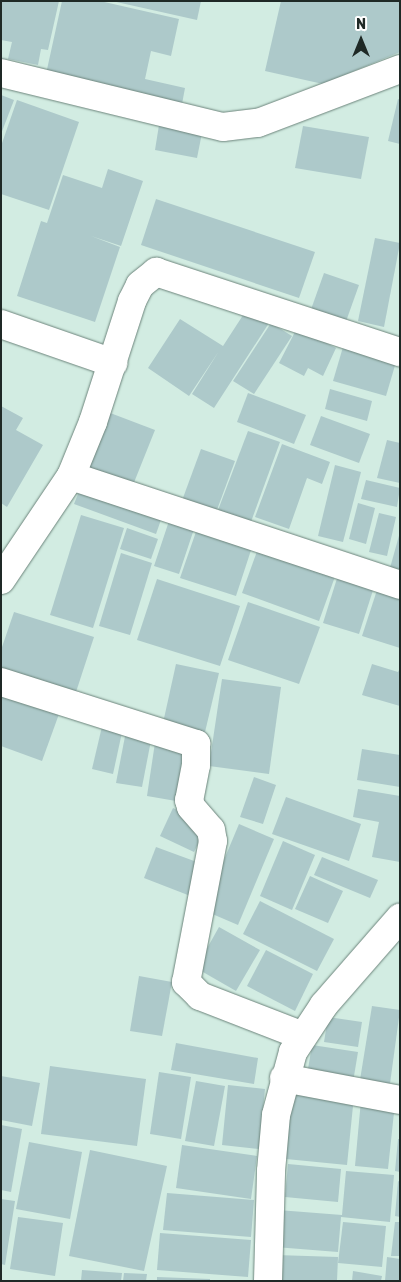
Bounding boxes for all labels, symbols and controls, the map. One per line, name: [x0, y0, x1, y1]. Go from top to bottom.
north arrow: [336, 15, 386, 65]
text: N: [356, 16, 366, 33]

